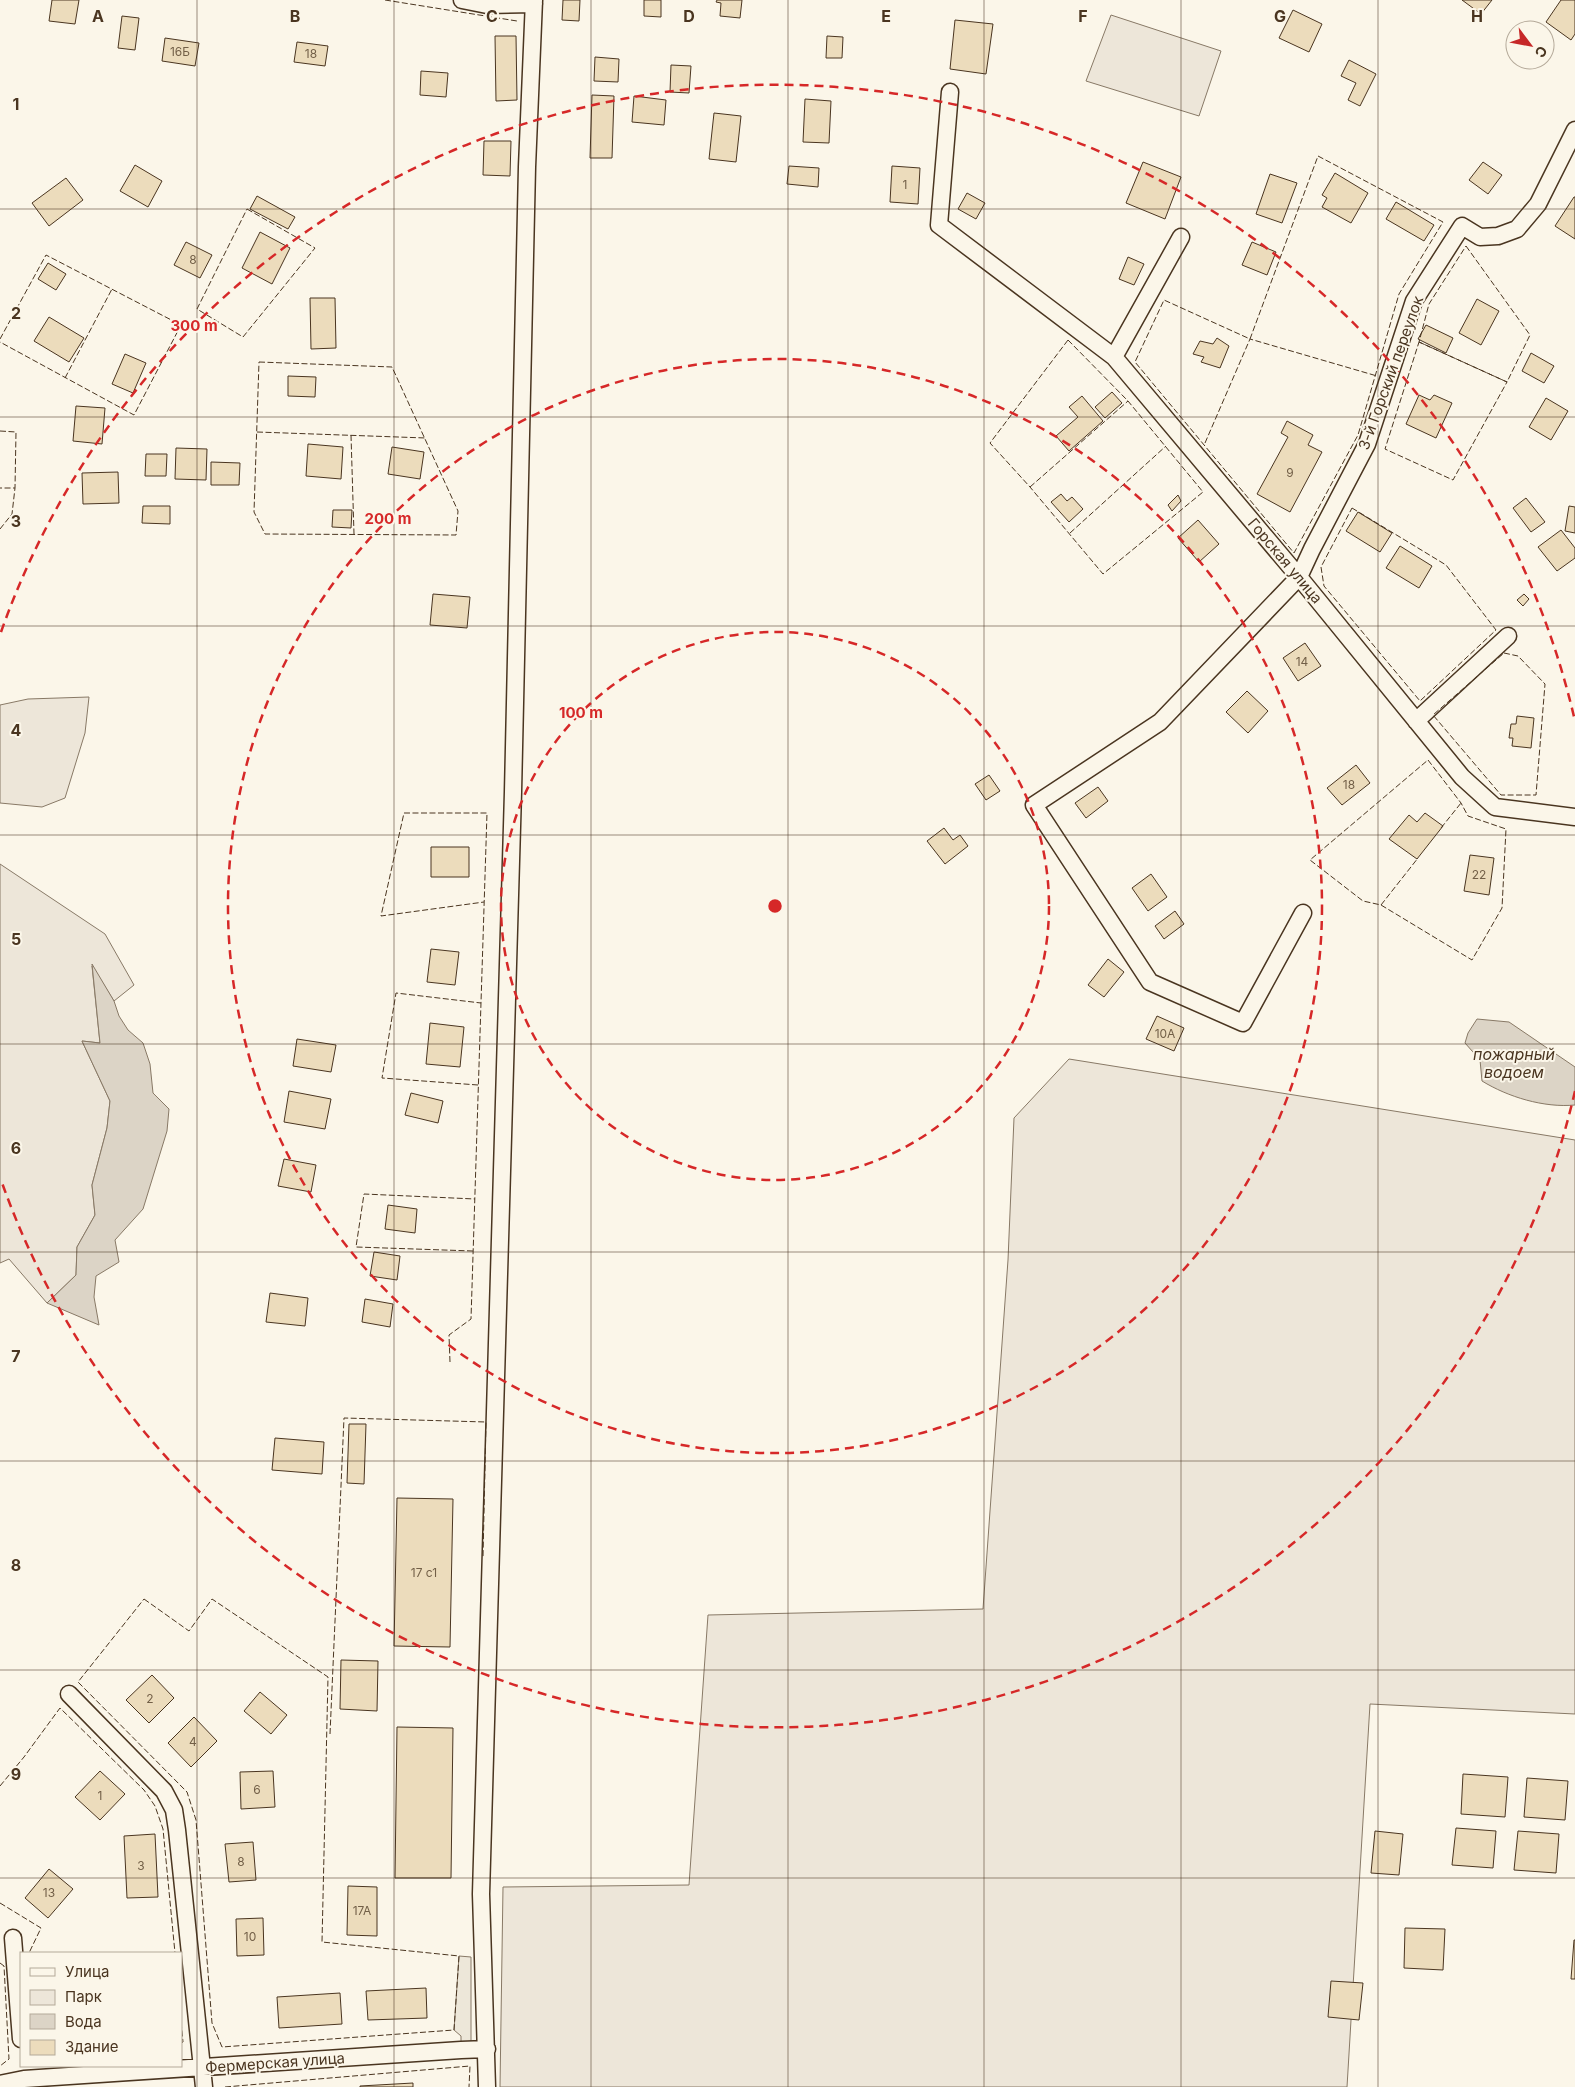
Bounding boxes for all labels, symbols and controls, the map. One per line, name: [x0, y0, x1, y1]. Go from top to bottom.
text: A: [92, 6, 104, 26]
text: B: [290, 6, 300, 26]
text: C: [486, 6, 498, 26]
text: D: [683, 6, 695, 26]
text: E: [881, 6, 891, 26]
text: F: [1078, 6, 1088, 26]
text: G: [1274, 6, 1286, 26]
text: H: [1471, 6, 1483, 26]
north arrow: [1505, 20, 1555, 70]
text: С: [1531, 43, 1551, 61]
house number: 16Б: [170, 44, 190, 59]
house number: 18: [305, 46, 317, 61]
text: 1: [13, 94, 19, 114]
house number: 1: [903, 177, 907, 192]
house number: 8: [189, 252, 197, 267]
street label: 3-й Горский переулок: [1354, 293, 1427, 452]
text: 2: [11, 303, 21, 323]
text: 300 m: [170, 316, 218, 335]
house number: 9: [1286, 465, 1294, 480]
text: 200 m: [365, 509, 411, 528]
text: 3: [11, 511, 21, 531]
street label: Горская улица: [1244, 514, 1327, 607]
house number: 14: [1296, 654, 1309, 669]
text: 100 m: [559, 703, 603, 722]
text: 4: [11, 720, 22, 740]
house number: 18: [1343, 777, 1355, 792]
house number: 22: [1472, 867, 1486, 882]
centre of rings: [766, 897, 784, 915]
text: 5: [11, 929, 21, 949]
house number: 10А: [1155, 1026, 1175, 1041]
water label: пожарный водоем: [1473, 1044, 1555, 1082]
text: 6: [11, 1138, 21, 1158]
text: 7: [11, 1346, 21, 1366]
text: 8: [11, 1555, 21, 1575]
house number: 17 с1: [411, 1565, 437, 1580]
house number: 2: [146, 1691, 154, 1706]
house number: 4: [189, 1734, 197, 1749]
text: 9: [11, 1764, 21, 1784]
house number: 6: [253, 1782, 261, 1797]
house number: 1: [98, 1788, 102, 1803]
house number: 8: [237, 1854, 245, 1869]
house number: 3: [137, 1858, 145, 1873]
house number: 13: [43, 1885, 55, 1900]
house number: 17А: [353, 1903, 371, 1918]
house number: 10: [244, 1929, 256, 1944]
legend: [20, 1952, 182, 2067]
text: Улица: [65, 1962, 109, 1981]
text: Парк: [65, 1987, 102, 2006]
text: Вода: [65, 2012, 102, 2031]
text: Здание: [65, 2037, 119, 2056]
street label: Фермерская улица: [204, 2048, 346, 2077]

